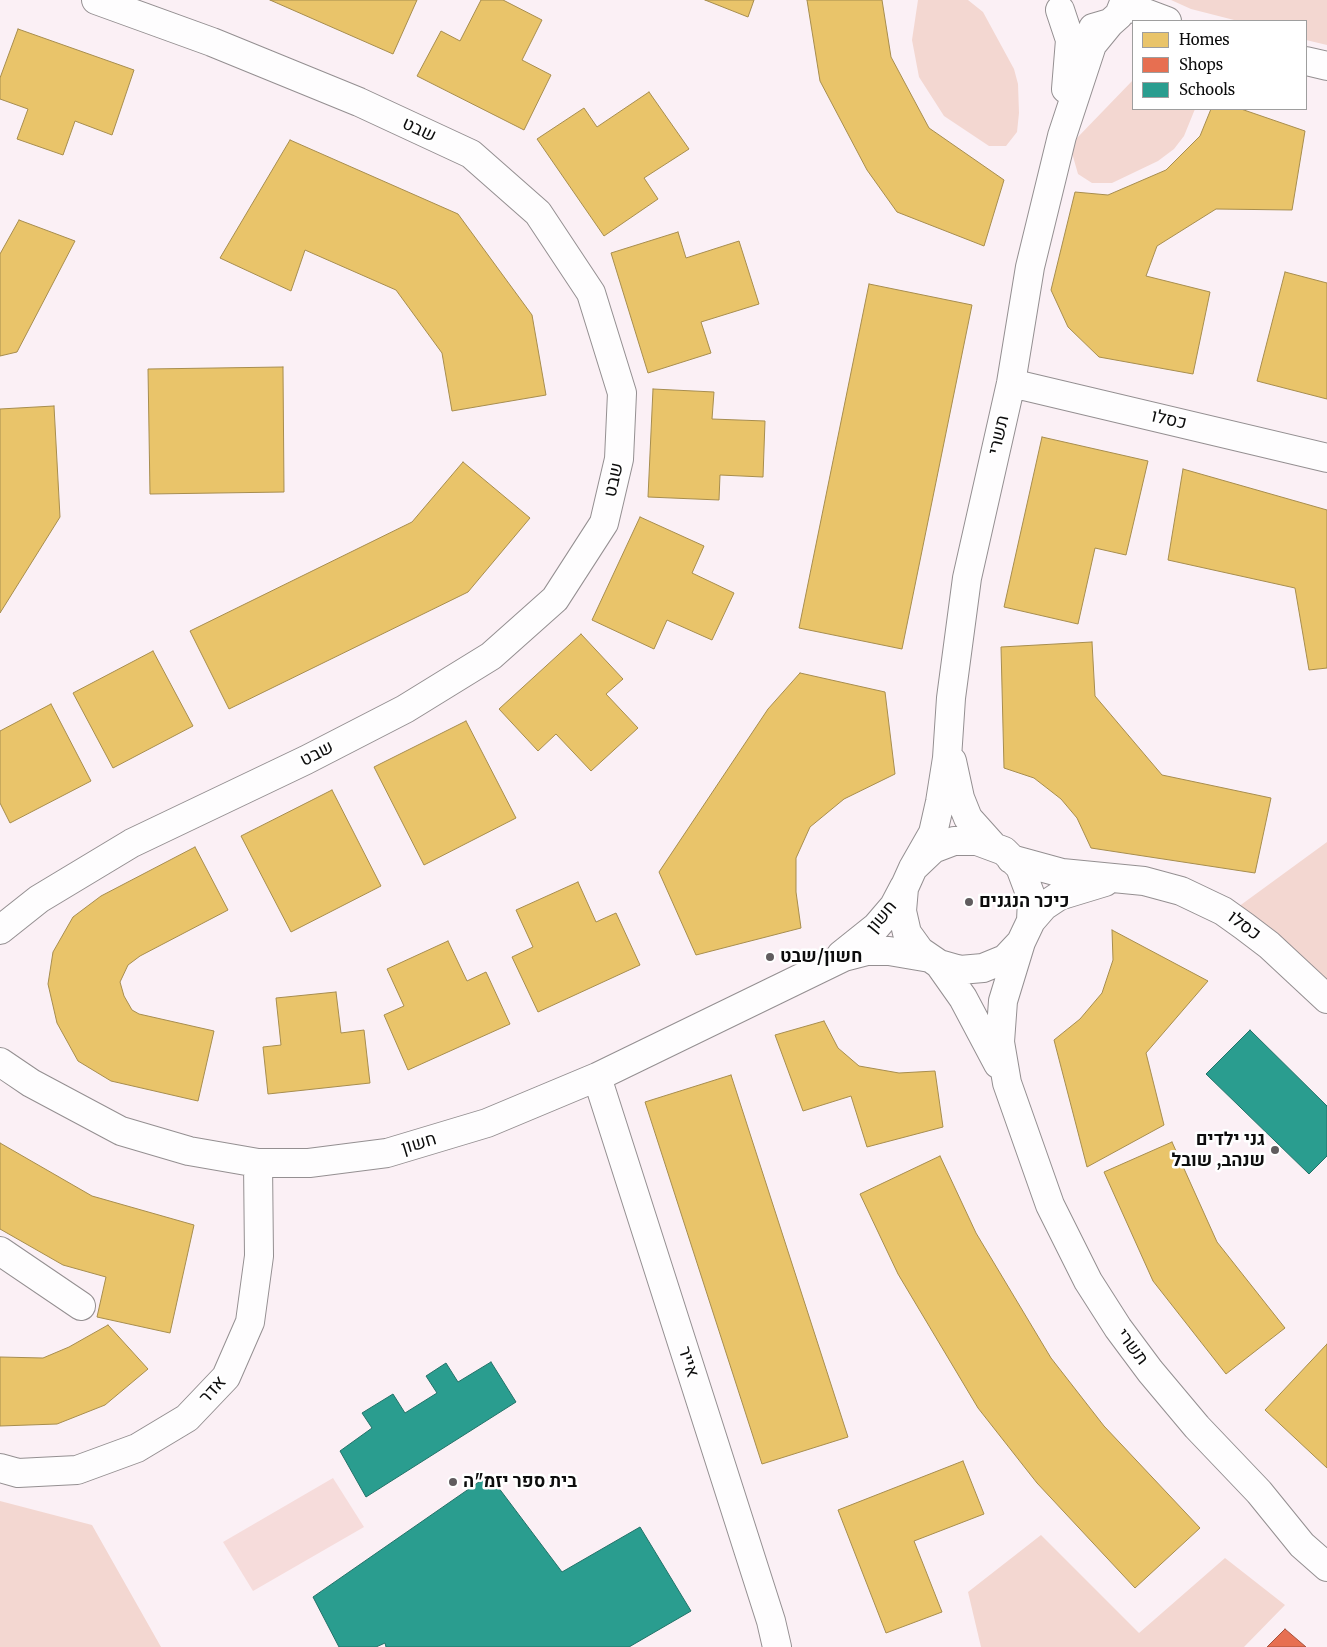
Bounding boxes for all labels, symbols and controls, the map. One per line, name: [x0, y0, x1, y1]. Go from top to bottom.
legend: [1132, 20, 1307, 110]
text: Homes: [1179, 30, 1230, 49]
text: Shops: [1179, 55, 1223, 74]
text: Schools: [1179, 80, 1235, 99]
street label: שבט: [399, 113, 439, 147]
street label: כסלו: [1149, 405, 1189, 435]
street label: תשרי: [984, 413, 1014, 457]
street label: שבט: [600, 461, 628, 499]
street label: שבט: [297, 736, 337, 772]
place label: כיכר הנגנים: [979, 891, 1069, 913]
street label: חשון: [862, 896, 902, 938]
marker: כיכר הנגנים: [963, 896, 975, 908]
street label: כסלו: [1223, 907, 1265, 945]
place label: חשון/שבט: [780, 946, 862, 968]
marker: חשון/שבט: [764, 951, 776, 963]
street label: חשון: [399, 1128, 439, 1160]
place label: גני ילדים שנהב, שובל: [1172, 1129, 1265, 1172]
marker: גני ילדים שנהב, שובל: [1269, 1144, 1281, 1156]
street label: תשרי: [1111, 1325, 1153, 1369]
street label: אייר: [673, 1344, 703, 1380]
street label: אדר: [195, 1372, 231, 1408]
place label: בית ספר יזמ"ה: [463, 1471, 577, 1493]
marker: בית ספר יזמ"ה: [447, 1476, 459, 1488]

